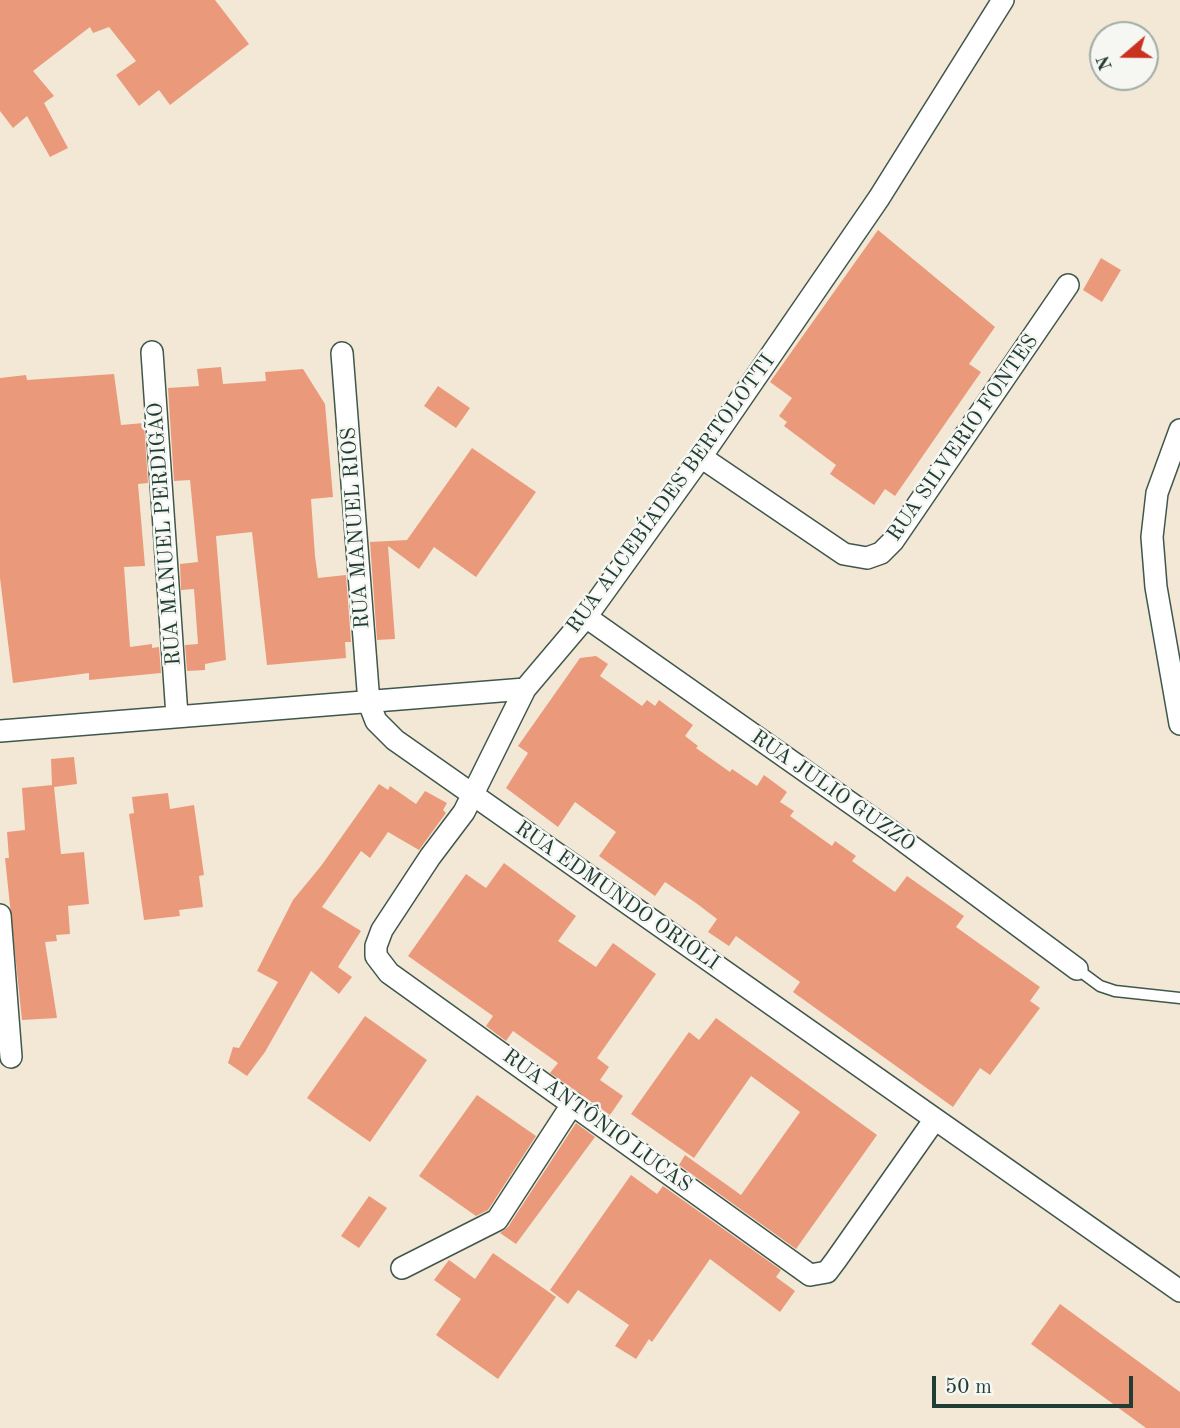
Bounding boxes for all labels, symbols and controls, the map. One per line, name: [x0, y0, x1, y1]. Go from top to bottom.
north arrow: [1089, 21, 1159, 91]
text: N: [1094, 53, 1117, 73]
street label: RUA SILVERIO FONTES: [882, 330, 1044, 546]
street label: RUA ALCEBÍADES BERTOLOTTI: [561, 350, 781, 638]
street label: RUA MANUEL PERDIGÃO: [143, 402, 187, 666]
street label: RUA MANUEL RIOS: [336, 426, 376, 630]
street label: RUA JULIO GUZZO: [746, 725, 920, 857]
street label: RUA EDMUNDO ORIOLI: [510, 816, 724, 976]
street label: RUA ANTÔNIO LUCAS: [497, 1044, 697, 1198]
scale bar: [935, 1362, 1136, 1406]
text: 50 m: [945, 1377, 992, 1398]

